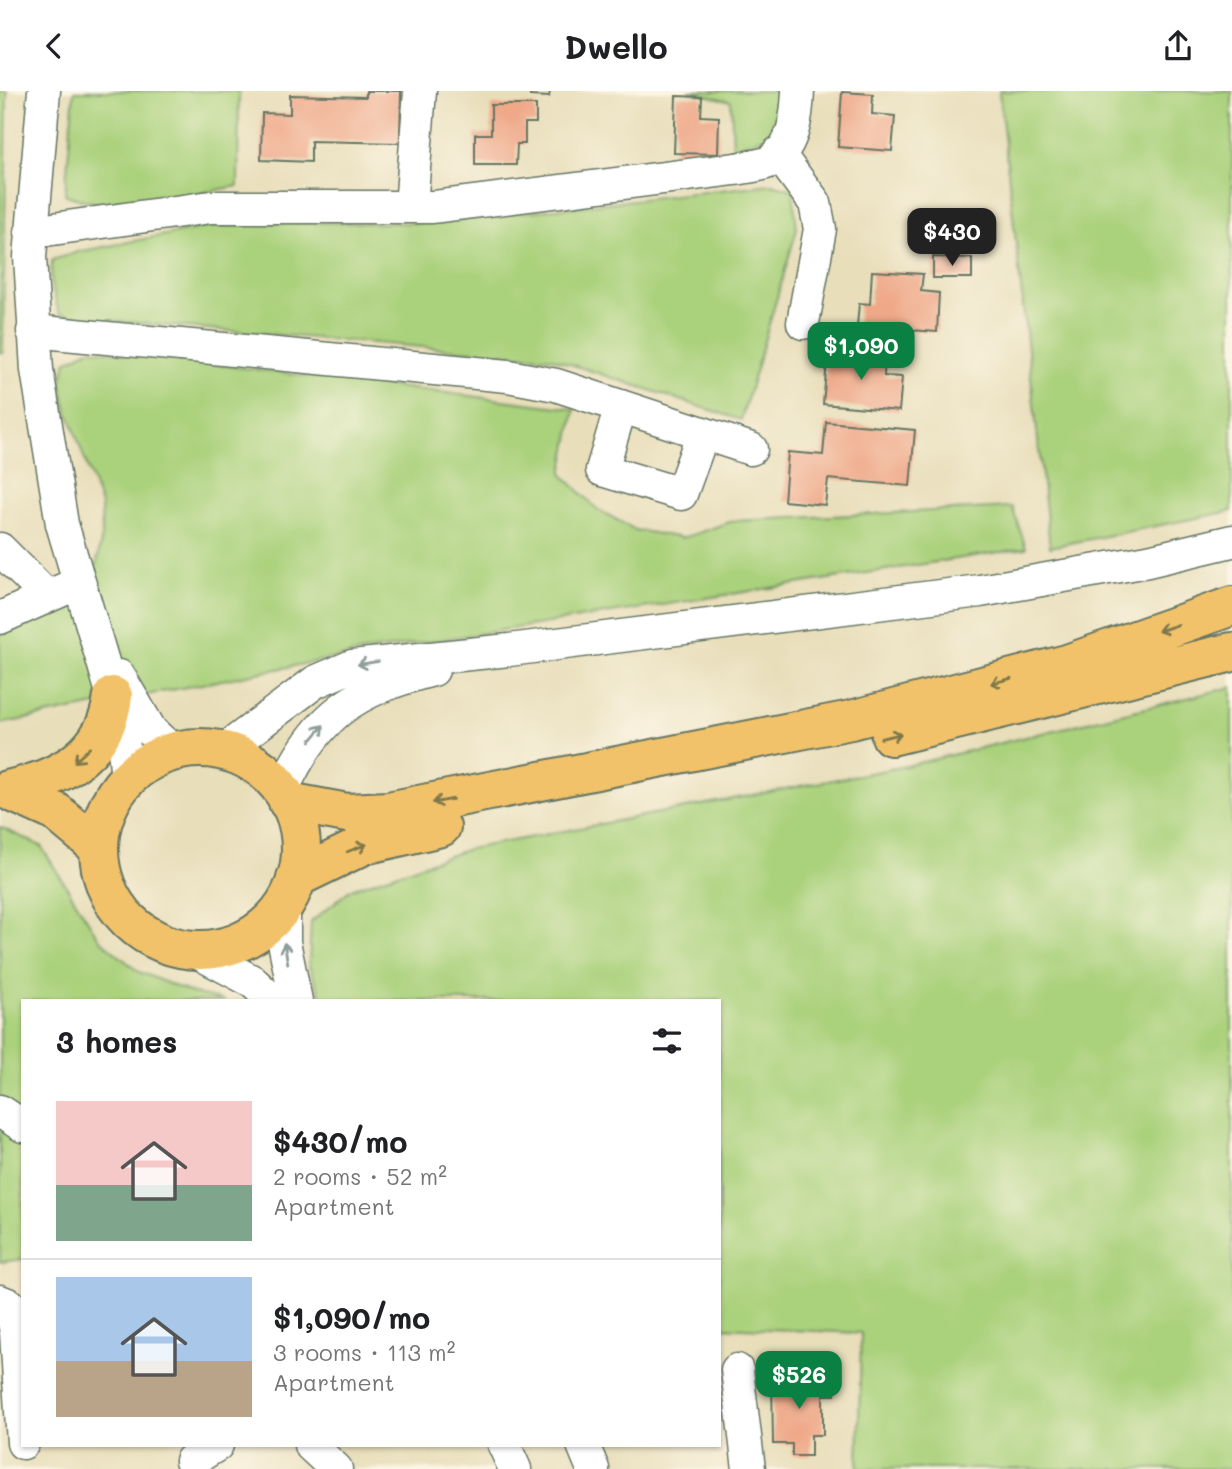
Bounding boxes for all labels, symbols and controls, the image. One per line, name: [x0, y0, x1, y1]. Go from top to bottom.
text: Dwello: [564, 25, 668, 67]
icon: back: [35, 27, 73, 65]
icon: share: [1159, 27, 1197, 65]
pin: $430: [911, 209, 993, 268]
text: $430: [923, 216, 981, 246]
pin: $1,090: [804, 323, 918, 382]
text: $1,090: [824, 330, 898, 360]
one-way arrow: [1157, 623, 1179, 636]
one-way arrow: [357, 657, 379, 670]
one-way arrow: [990, 675, 1013, 688]
one-way arrow: [309, 724, 325, 742]
one-way arrow: [879, 728, 902, 742]
one-way arrow: [74, 746, 92, 763]
one-way arrow: [432, 795, 455, 808]
one-way arrow: [345, 841, 367, 854]
one-way arrow: [279, 942, 292, 965]
text: 3 homes: [56, 1021, 177, 1061]
icon: filters: [648, 1022, 686, 1060]
text: $430/mo: [273, 1121, 407, 1161]
icon: home: [112, 1129, 196, 1213]
text: 2 rooms · 52 m²: [273, 1161, 447, 1191]
text: Apartment: [273, 1191, 395, 1221]
text: $1,090/mo: [273, 1297, 430, 1337]
icon: home: [112, 1305, 196, 1389]
text: 3 rooms · 113 m²: [273, 1337, 455, 1367]
pin: $526: [758, 1351, 840, 1411]
text: $526: [772, 1359, 826, 1389]
text: Apartment: [273, 1367, 395, 1397]

